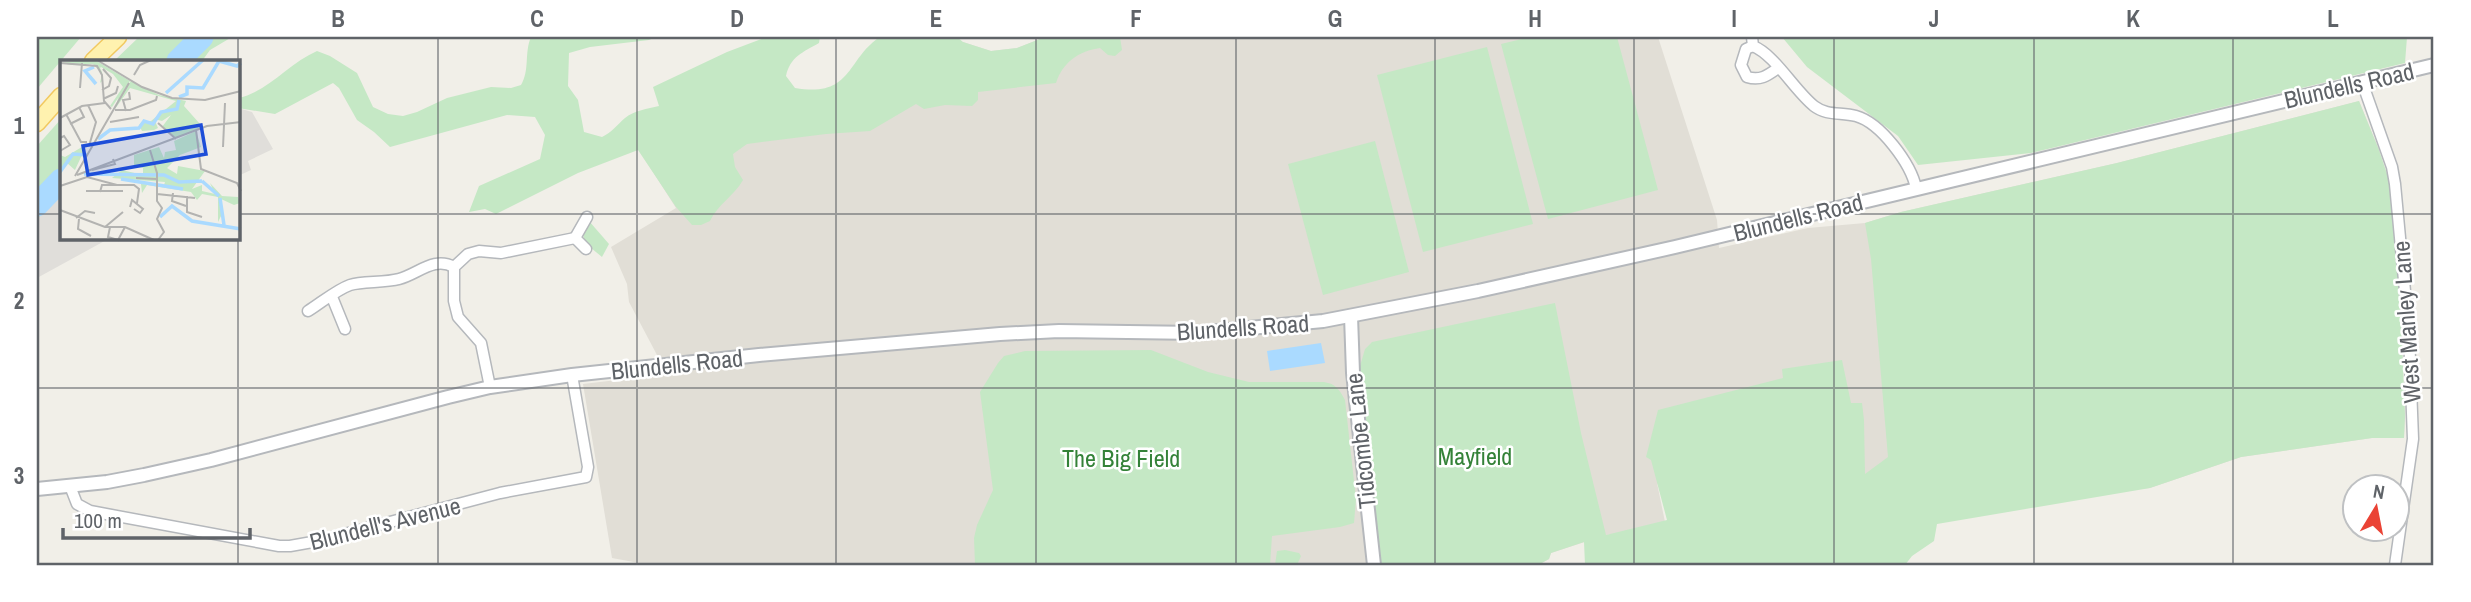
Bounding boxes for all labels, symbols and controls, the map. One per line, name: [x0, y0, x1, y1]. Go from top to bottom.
text: A: [131, 3, 145, 34]
text: B: [331, 3, 345, 34]
text: C: [530, 3, 544, 34]
text: D: [730, 3, 744, 34]
text: E: [930, 3, 942, 34]
text: F: [1130, 3, 1142, 34]
text: G: [1328, 3, 1342, 34]
text: H: [1528, 3, 1542, 34]
text: I: [1731, 3, 1737, 34]
text: J: [1929, 3, 1939, 34]
text: K: [2126, 3, 2140, 34]
text: L: [2327, 3, 2339, 34]
street label: Blundells Road: [2281, 55, 2417, 115]
inset map: [60, 60, 240, 240]
text: 1: [14, 110, 25, 141]
street label: Blundells Road: [1730, 185, 1866, 249]
street label: West Manley Lane: [2384, 240, 2428, 404]
text: 2: [14, 285, 24, 316]
street label: Blundells Road: [1176, 306, 1310, 348]
street label: Blundells Road: [610, 341, 744, 387]
street label: Tidcombe Lane: [1337, 372, 1383, 510]
park label: Mayfield: [1438, 440, 1512, 472]
park label: The Big Field: [1062, 442, 1180, 474]
text: 3: [14, 460, 24, 491]
north arrow: [2342, 472, 2412, 542]
text: N: [2371, 477, 2387, 505]
street label: Blundell's Avenue: [306, 489, 464, 557]
scale bar: [63, 497, 250, 541]
text: 100 m: [74, 506, 122, 535]

